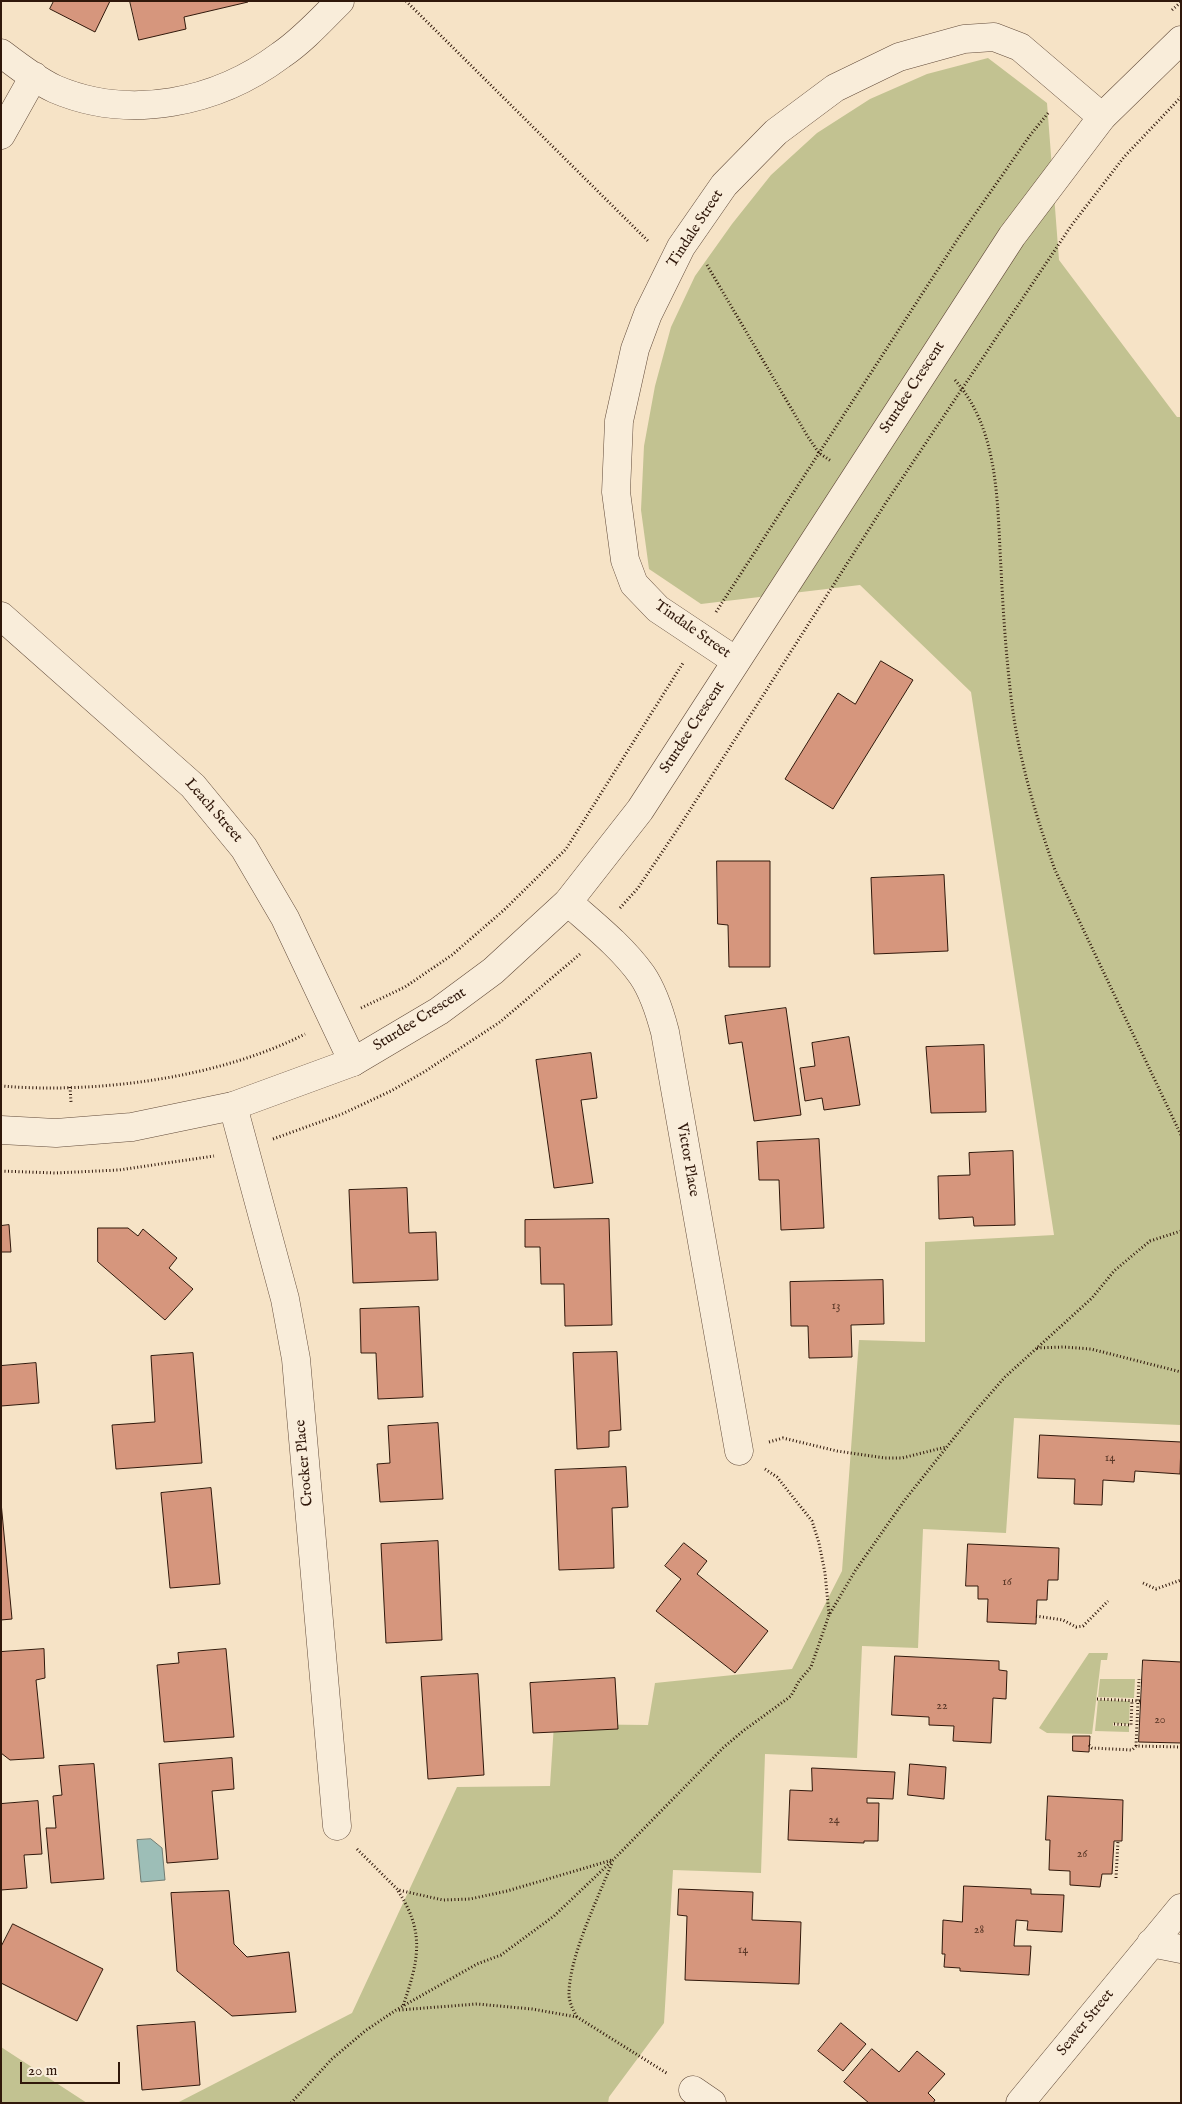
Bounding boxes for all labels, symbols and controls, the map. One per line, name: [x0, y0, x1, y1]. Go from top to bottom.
street label: Tindale Street: [664, 187, 728, 271]
street label: Sturdee Crescent: [877, 339, 949, 437]
street label: Tindale Street: [650, 597, 734, 663]
street label: Sturdee Crescent: [657, 679, 729, 777]
street label: Leach Street: [180, 775, 246, 847]
street label: Sturdee Crescent: [370, 984, 470, 1056]
street label: Victor Place: [672, 1122, 702, 1198]
house number: 13: [832, 1300, 840, 1314]
street label: Crocker Place: [292, 1419, 318, 1507]
house number: 14: [1105, 1452, 1115, 1466]
house number: 16: [1002, 1576, 1012, 1590]
house number: 22: [936, 1700, 948, 1714]
house number: 20: [1154, 1714, 1166, 1728]
house number: 24: [828, 1814, 840, 1828]
house number: 26: [1077, 1848, 1087, 1862]
house number: 28: [974, 1924, 984, 1938]
house number: 14: [738, 1944, 748, 1958]
street label: Seaver Street: [1054, 1986, 1118, 2060]
scale bar: [22, 2052, 122, 2084]
text: 20 m: [28, 2061, 57, 2080]

